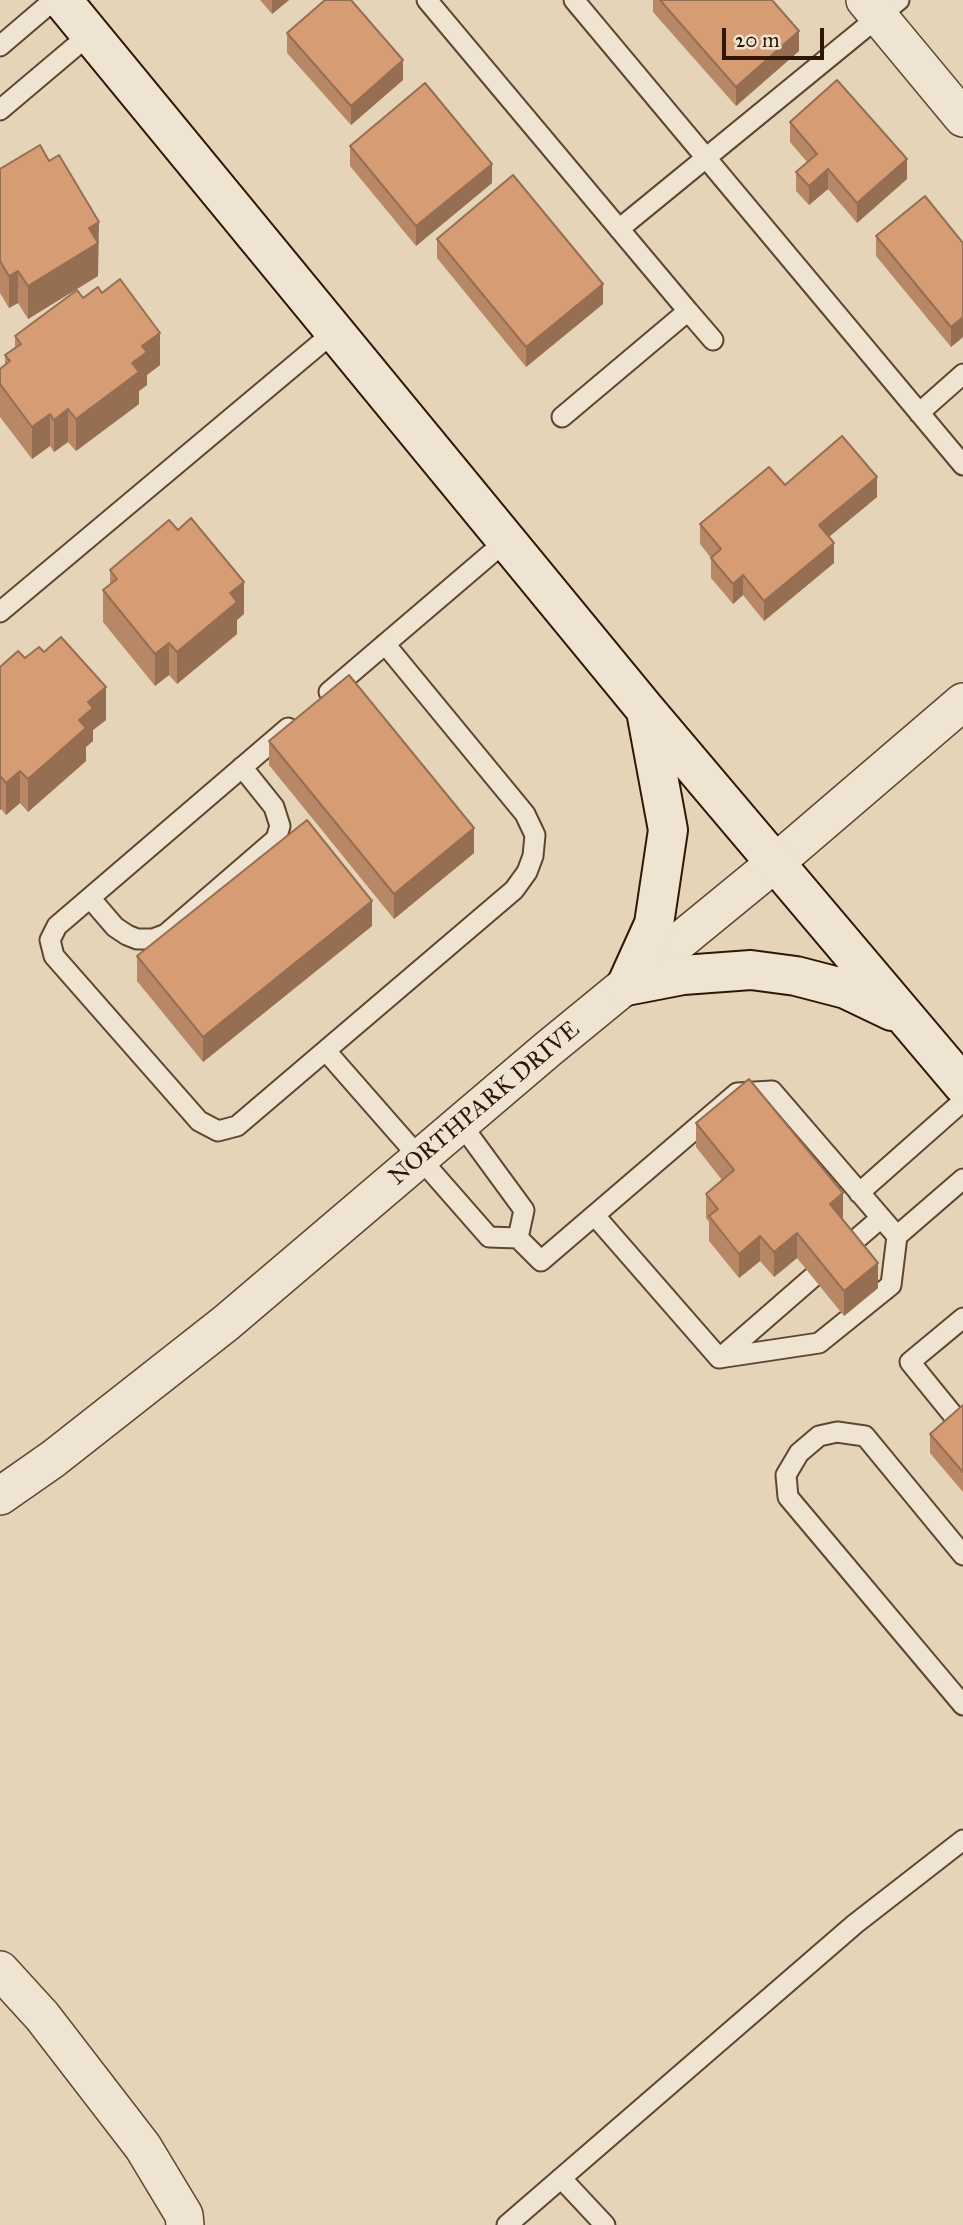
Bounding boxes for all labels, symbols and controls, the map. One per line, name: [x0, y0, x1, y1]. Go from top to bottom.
scale bar: [725, 14, 827, 58]
text: 20 m: [735, 27, 780, 53]
street label: NORTHPARK DRIVE: [384, 1016, 586, 1192]

